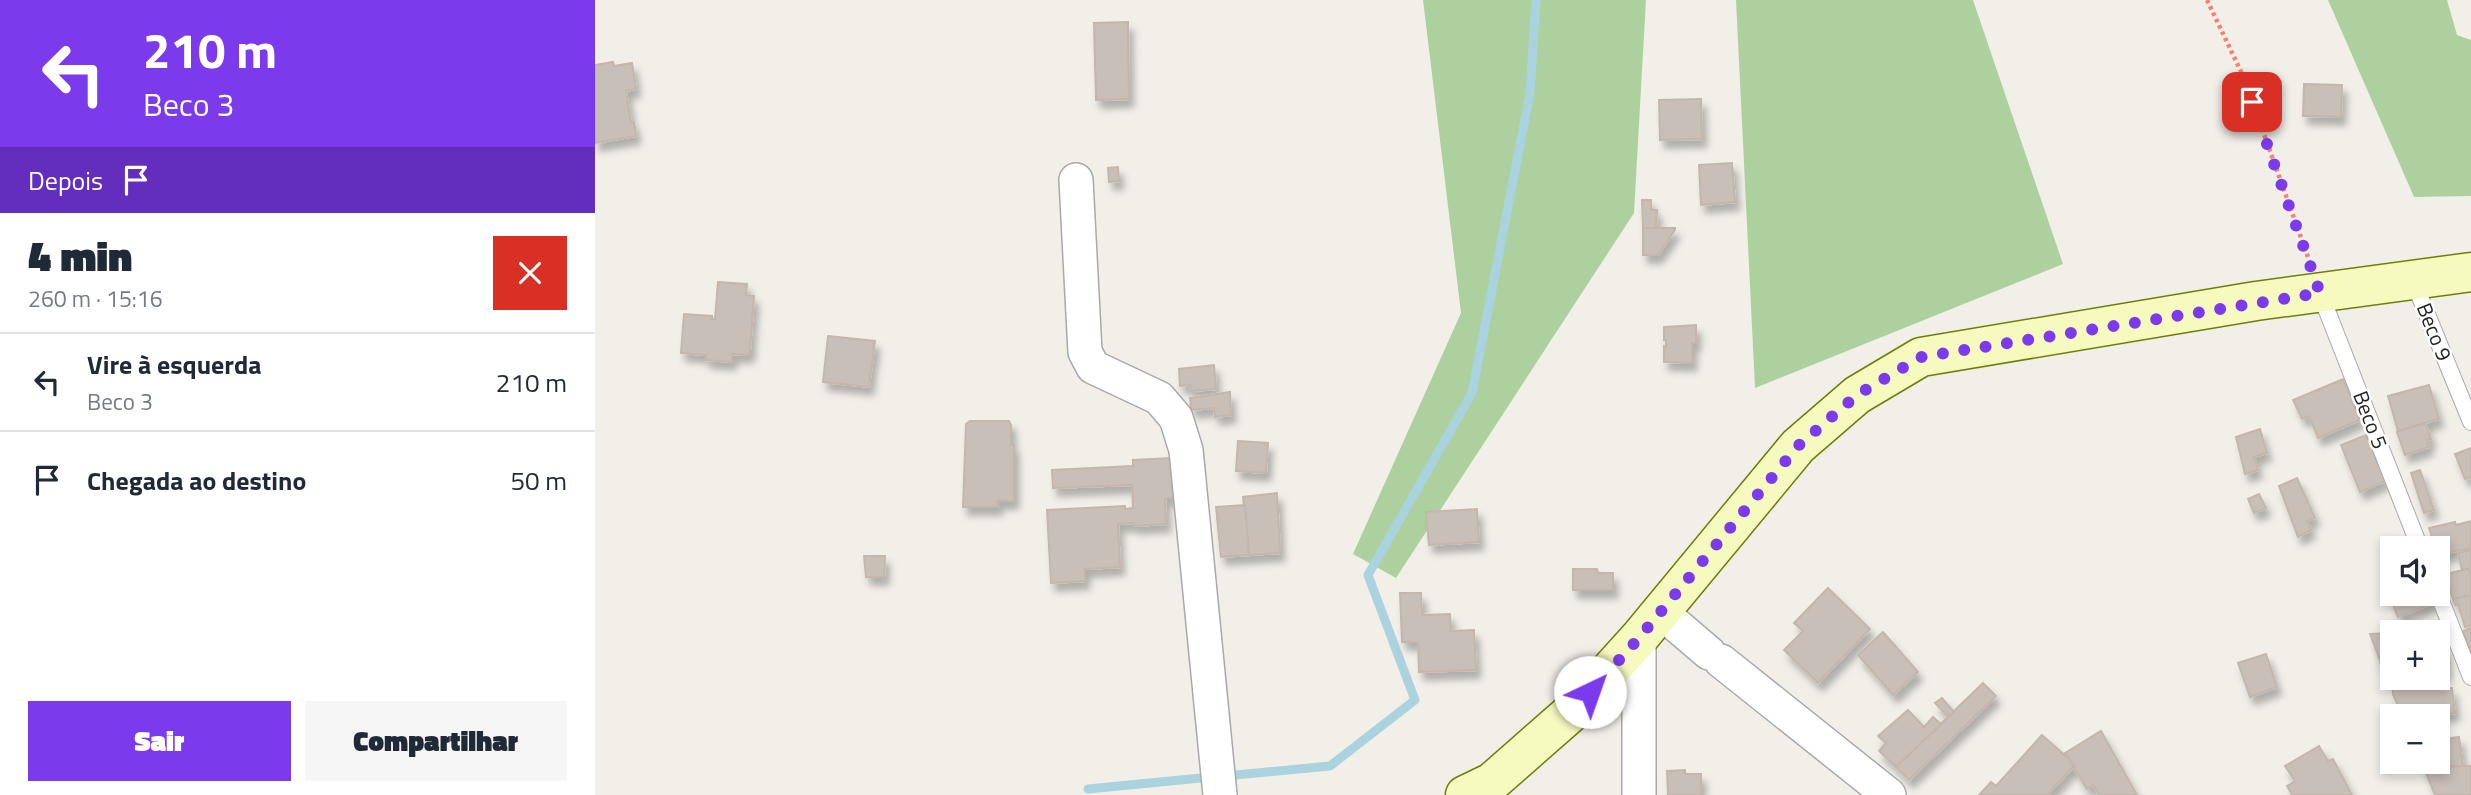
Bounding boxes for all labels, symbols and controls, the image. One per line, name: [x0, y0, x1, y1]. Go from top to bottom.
text: 210 m: [143, 12, 277, 87]
icon: left: [28, 28, 119, 119]
pin: [2222, 72, 2282, 132]
text: Beco 3: [143, 80, 235, 128]
icon: arrive: [2233, 83, 2271, 121]
text: Depois: [28, 161, 103, 200]
icon: arrive: [117, 161, 155, 199]
text: 4 min: [28, 223, 132, 287]
button: close: [493, 236, 567, 310]
text: 260 m · 15:16: [28, 281, 163, 316]
street label: Beco 9: [2409, 298, 2461, 365]
text: Vire à esquerda: [87, 345, 262, 384]
icon: left: [28, 363, 66, 401]
text: 210 m: [496, 363, 567, 402]
text: Beco 3: [87, 384, 153, 419]
street label: Beco 5: [2345, 386, 2397, 453]
icon: arrive: [28, 461, 66, 499]
text: Chegada ao destino: [87, 461, 306, 500]
text: 50 m: [510, 461, 567, 500]
map controls: [2380, 536, 2450, 774]
button: sound: [2380, 536, 2450, 606]
button: +: [2380, 620, 2450, 690]
position arrow: [1553, 655, 1627, 729]
button: Sair: [28, 701, 291, 781]
button: Compartilhar: [305, 701, 567, 781]
button: −: [2380, 704, 2450, 774]

